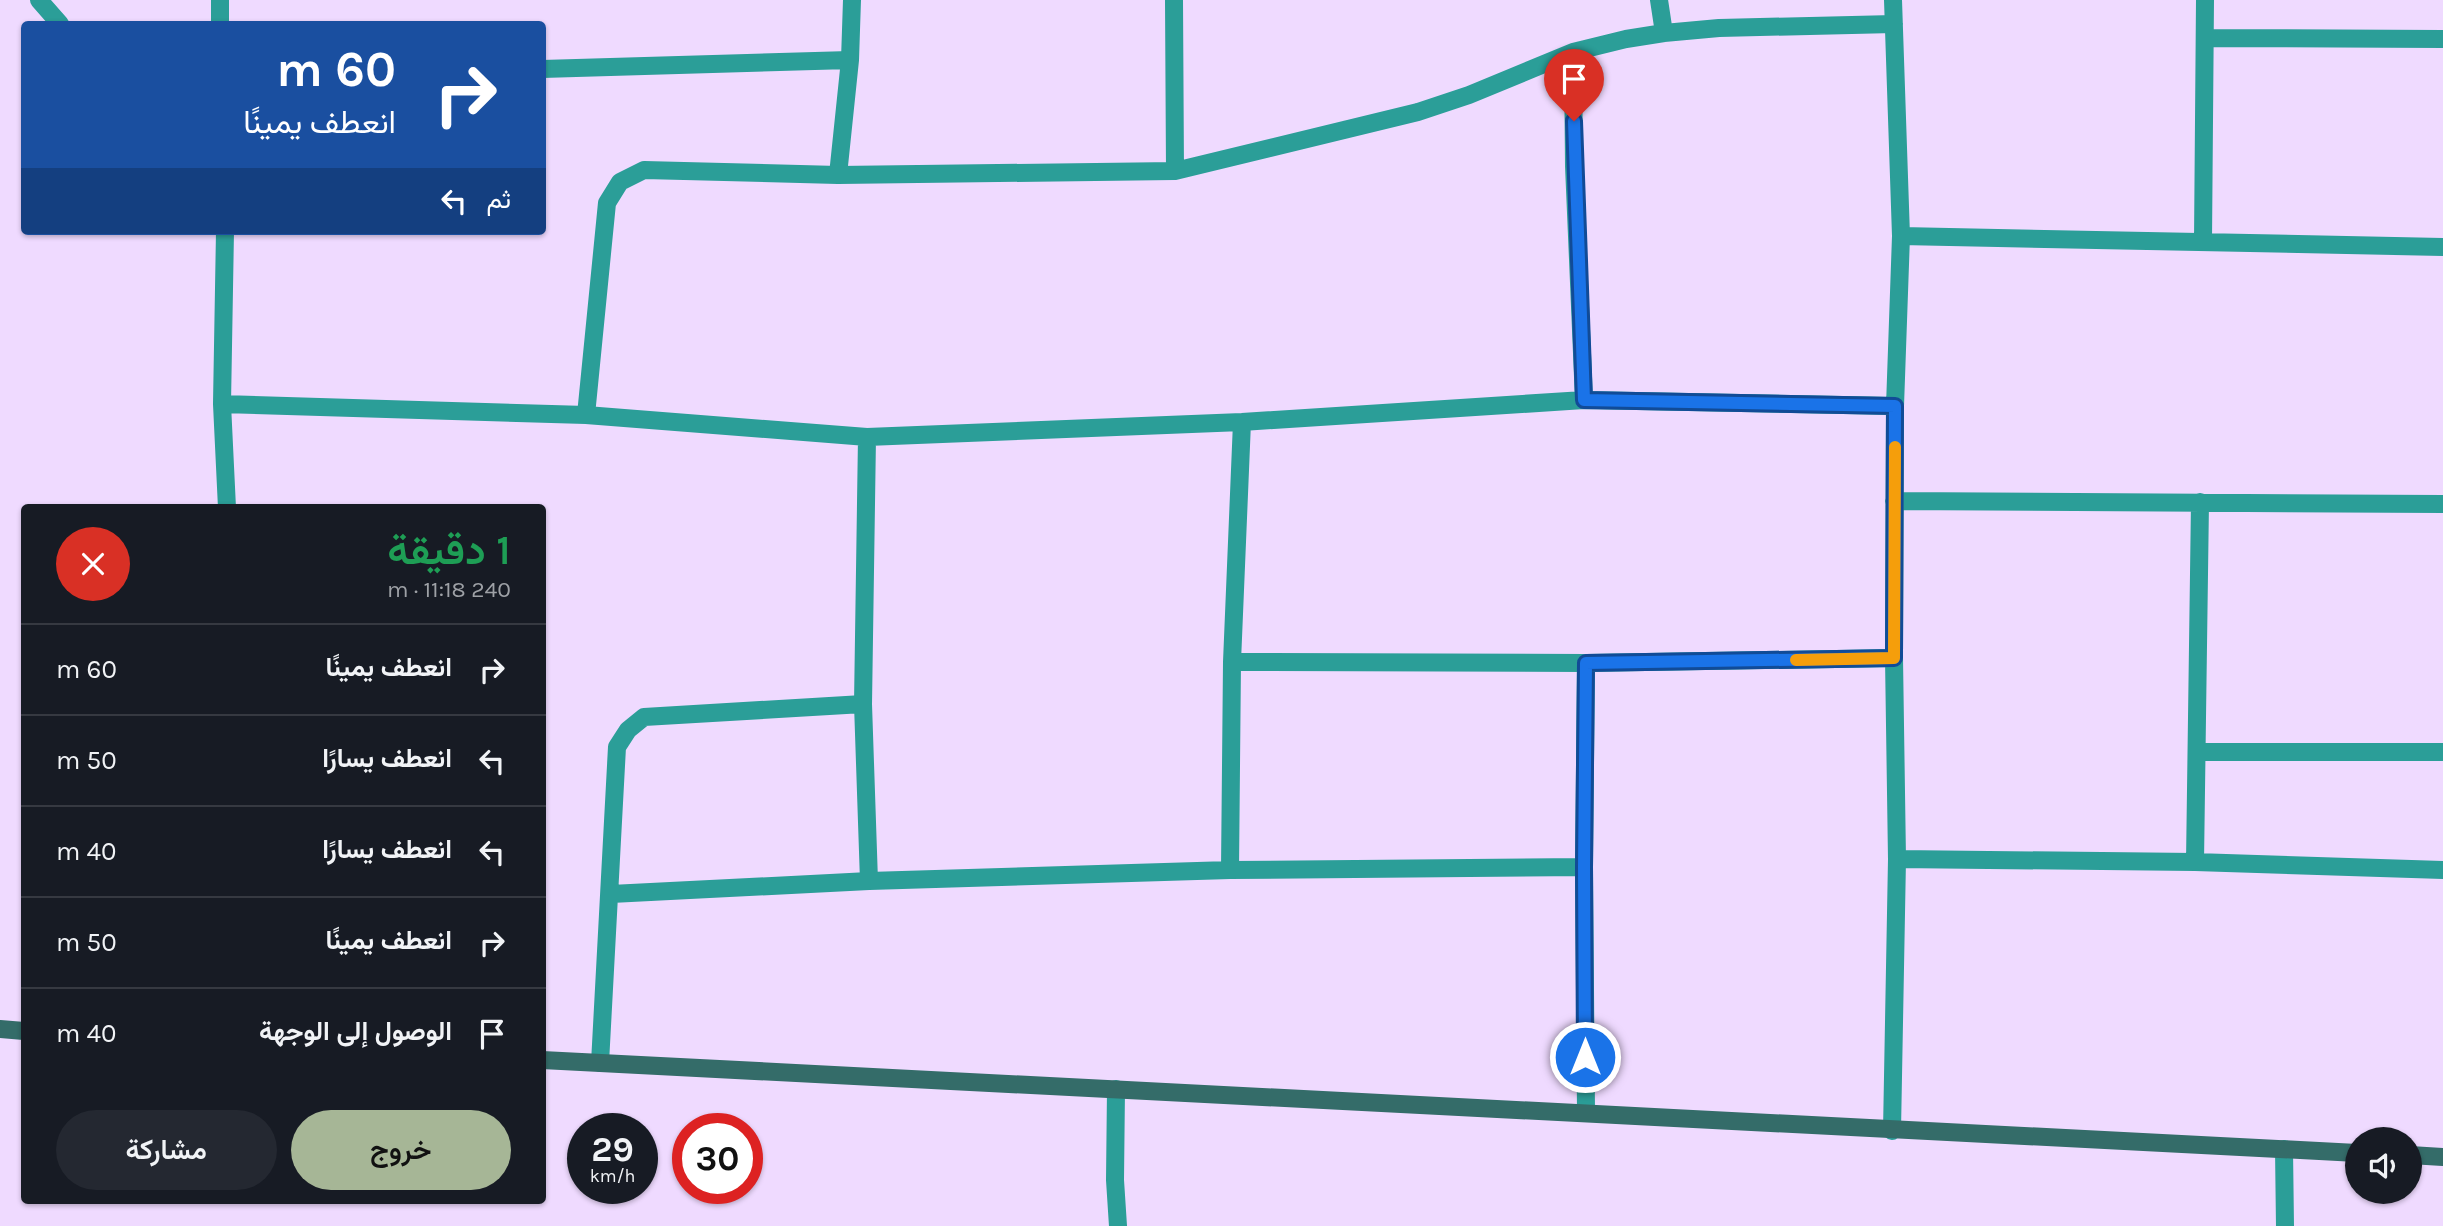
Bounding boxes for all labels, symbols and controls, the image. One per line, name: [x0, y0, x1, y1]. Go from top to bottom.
text: 60 m: [276, 41, 396, 98]
icon: right: [420, 49, 511, 140]
pin: [1544, 49, 1604, 121]
icon: arrive: [1555, 60, 1593, 98]
text: انعطف يمينًا: [243, 104, 396, 141]
icon: left: [435, 182, 473, 220]
text: ثم: [487, 184, 511, 215]
text: 1 دقيقة: [387, 525, 511, 575]
button: close: [56, 527, 130, 601]
text: 240 m · 11:18: [387, 576, 511, 603]
icon: right: [473, 651, 511, 689]
text: انعطف يمينًا: [326, 652, 452, 683]
text: 60 m: [56, 654, 117, 685]
icon: left: [473, 742, 511, 780]
text: انعطف يسارًا: [322, 743, 452, 774]
text: 50 m: [56, 745, 117, 776]
icon: left: [473, 833, 511, 871]
text: انعطف يسارًا: [322, 834, 452, 865]
text: 40 m: [56, 836, 116, 867]
icon: right: [473, 924, 511, 962]
text: انعطف يمينًا: [326, 925, 452, 956]
text: 50 m: [56, 927, 117, 958]
icon: arrive: [473, 1015, 511, 1053]
text: الوصول إلى الوجهة: [259, 1016, 452, 1047]
text: 40 m: [56, 1018, 116, 1049]
position arrow: [1548, 1020, 1622, 1094]
button: مشاركة: [56, 1110, 277, 1190]
button: خروج: [291, 1110, 511, 1190]
speed limit sign: 30: [672, 1113, 763, 1204]
map controls: [2345, 1127, 2422, 1204]
button: sound: [2345, 1127, 2422, 1204]
text: 29: [591, 1129, 634, 1170]
text: km/h: [590, 1165, 635, 1187]

